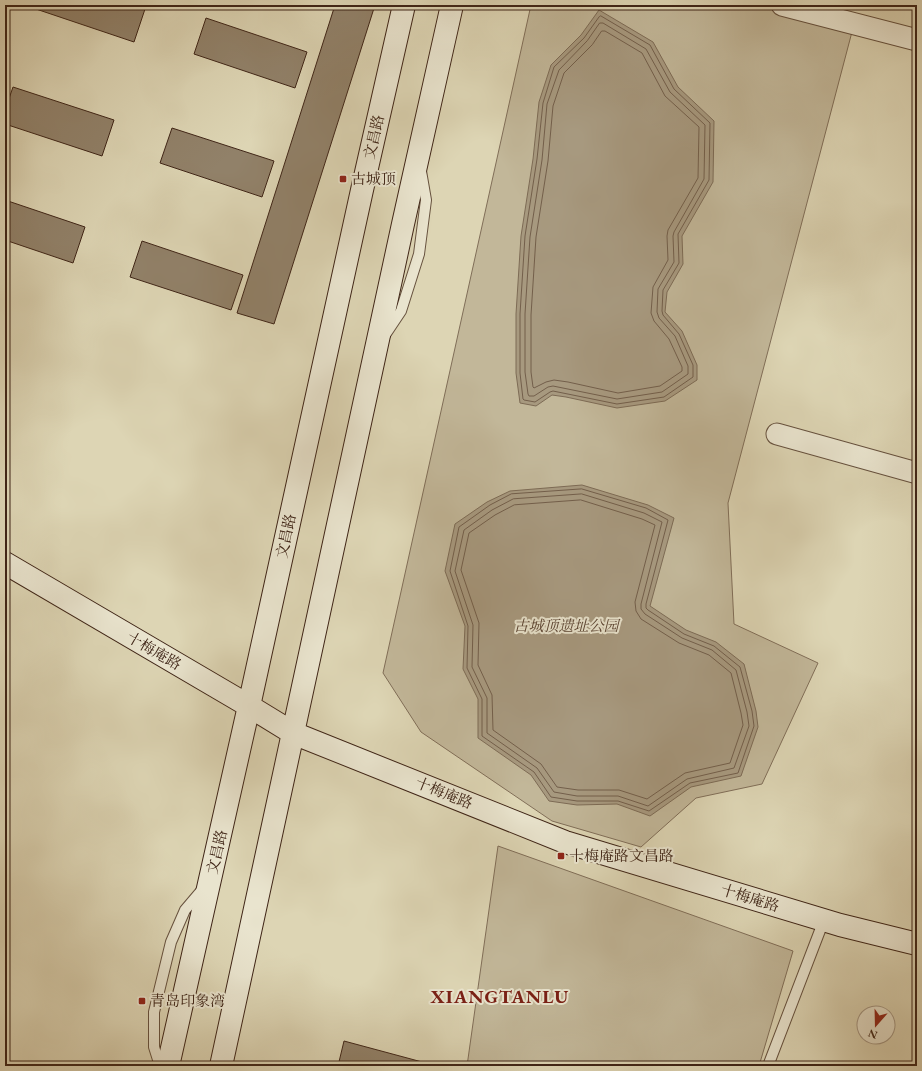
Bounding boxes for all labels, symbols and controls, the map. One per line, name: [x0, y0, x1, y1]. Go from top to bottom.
street label: 文昌路: [359, 113, 388, 161]
place label: 古城顶: [351, 169, 396, 188]
marker: 古城顶: [338, 174, 348, 184]
street label: 文昌路: [272, 512, 299, 560]
park label: 古城顶遗址公园: [513, 616, 620, 635]
street label: 十梅庵路: [124, 627, 185, 674]
street label: 十梅庵路: [413, 772, 476, 813]
street label: 文昌路: [202, 828, 231, 876]
place label: 十梅庵路文昌路: [569, 846, 674, 865]
marker: 十梅庵路文昌路: [556, 851, 566, 861]
street label: 十梅庵路: [719, 880, 782, 915]
district label: XIANGTANLU: [430, 984, 569, 1009]
place label: 青岛印象湾: [150, 991, 225, 1010]
marker: 青岛印象湾: [137, 996, 147, 1006]
north arrow: [856, 1005, 896, 1045]
text: N: [866, 1026, 879, 1042]

